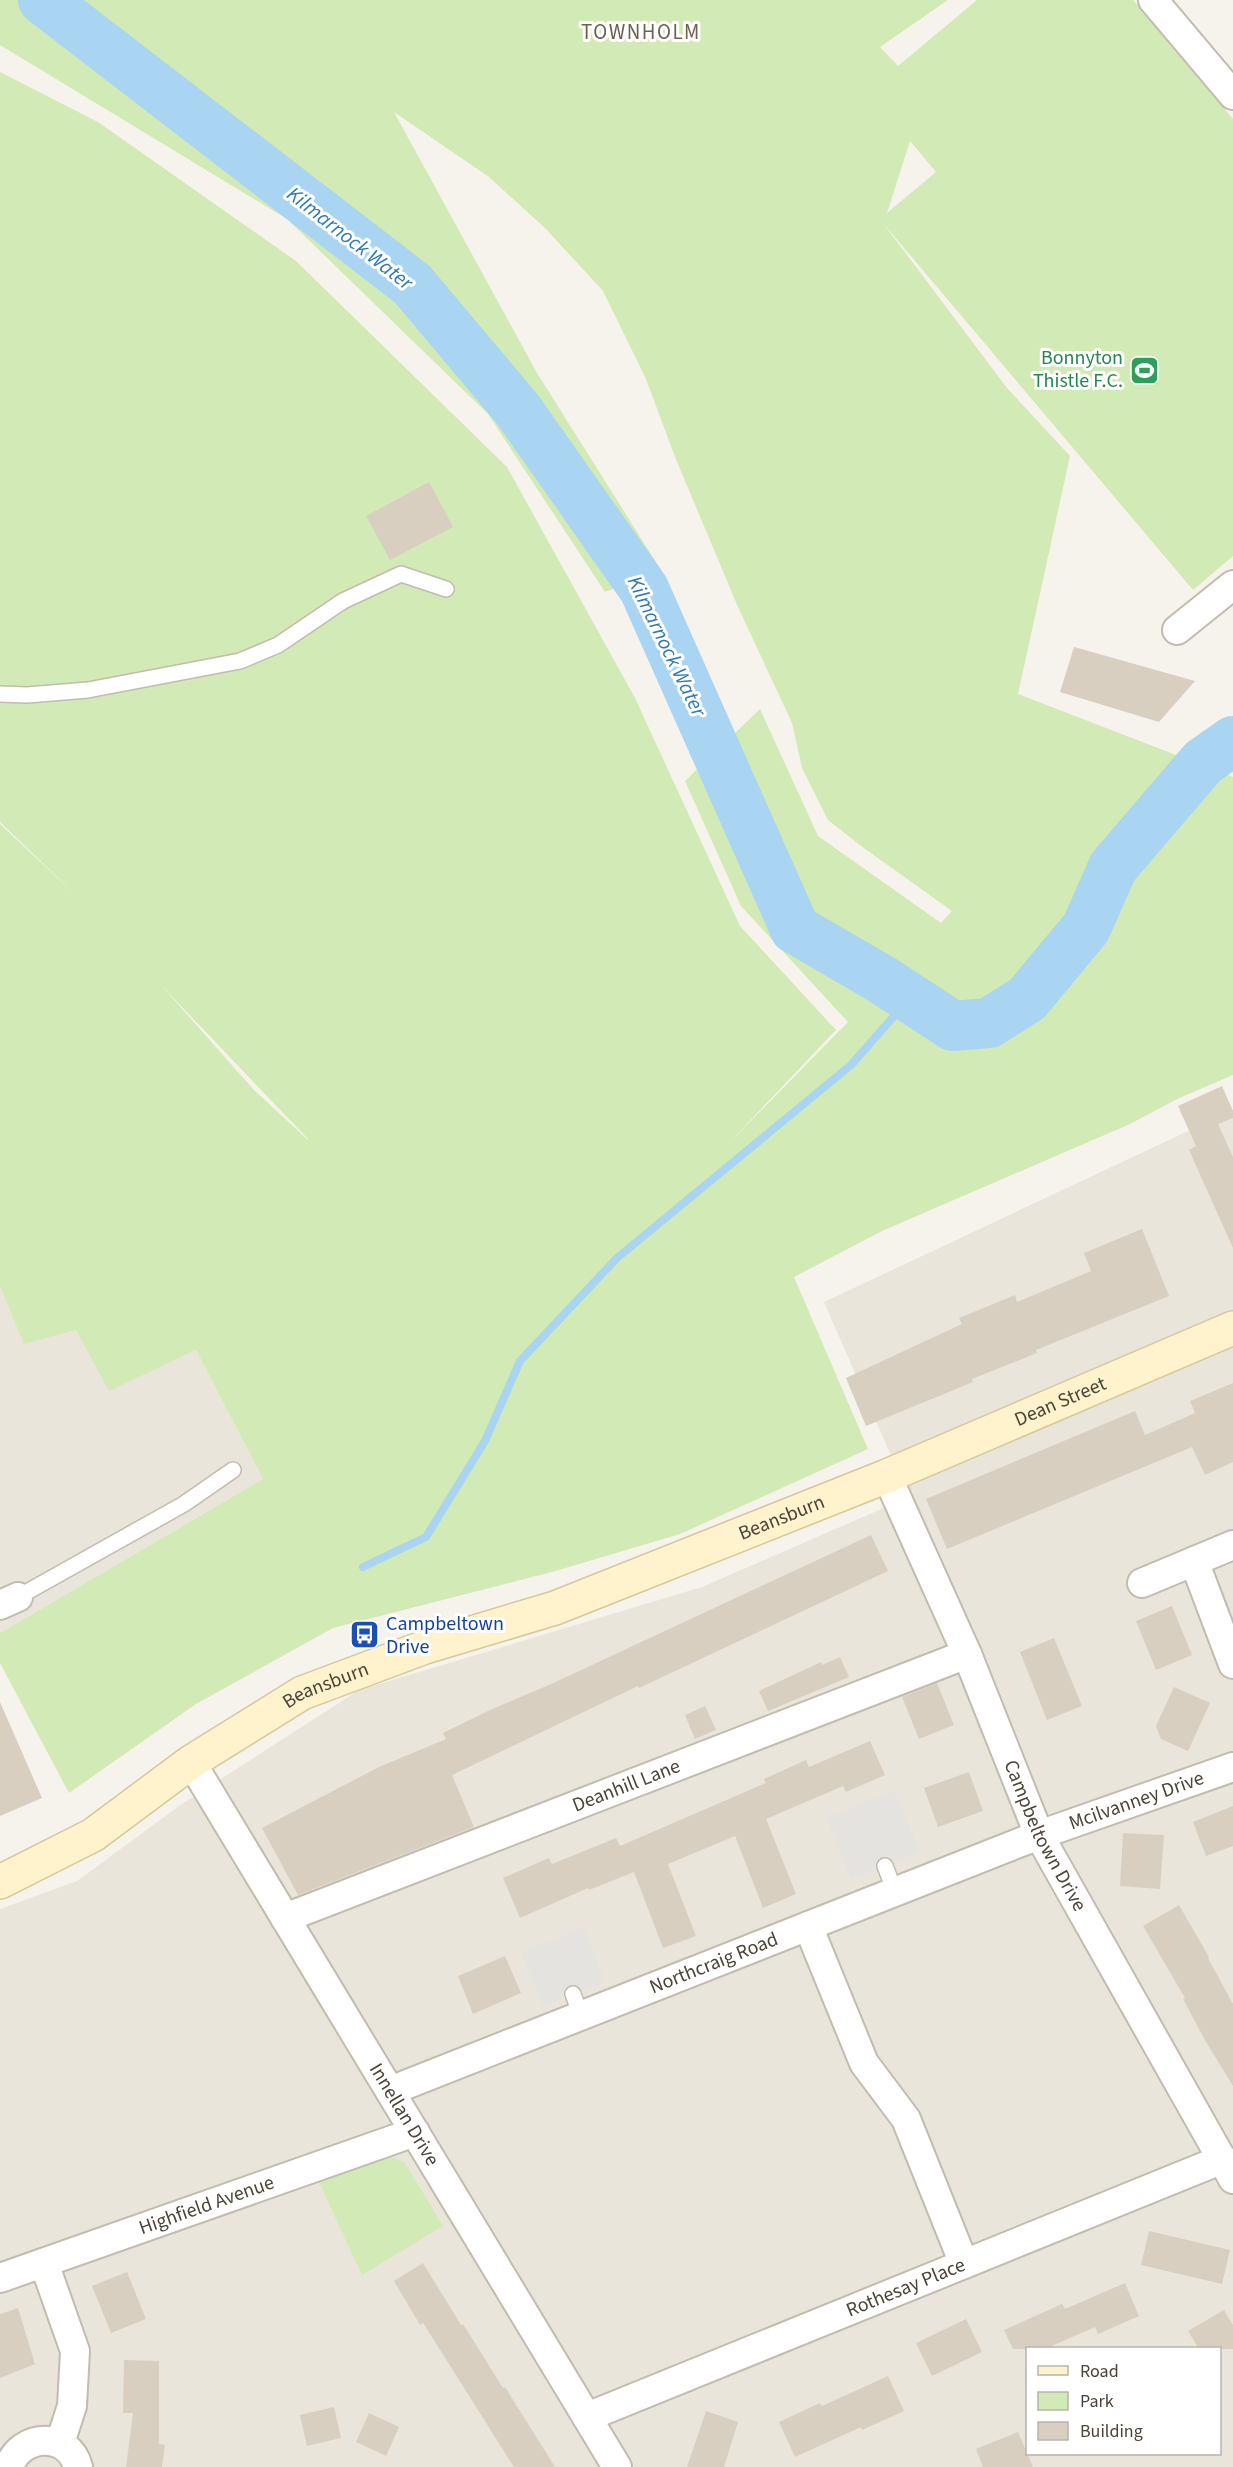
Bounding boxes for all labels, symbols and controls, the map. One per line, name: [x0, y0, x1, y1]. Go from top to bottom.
district label: TOWNHOLM: [581, 17, 701, 47]
water label: Kilmarnock Water: [280, 179, 420, 297]
place label: Bonnyton Thistle F.C.: [1033, 344, 1123, 395]
sports icon: Bonnyton Thistle F.C.: [1128, 354, 1160, 386]
water label: Kilmarnock Water: [620, 571, 714, 722]
street label: Dean Street: [1010, 1370, 1111, 1434]
street label: Beansburn: [734, 1488, 829, 1548]
place label: Campbeltown Drive: [386, 1610, 504, 1661]
bus stop icon: Campbeltown Drive: [349, 1619, 381, 1651]
street label: Beansburn: [277, 1655, 373, 1716]
street label: Deanhill Lane: [568, 1752, 684, 1819]
street label: Campbeltown Drive: [997, 1756, 1093, 1917]
street label: Mcilvanney Drive: [1065, 1764, 1208, 1837]
street label: Northcraig Road: [645, 1925, 782, 2001]
street label: Innellan Drive: [362, 2058, 446, 2171]
street label: Highfield Avenue: [135, 2169, 278, 2242]
street label: Rothesay Place: [842, 2251, 970, 2324]
legend: [1026, 2347, 1221, 2455]
text: Road: [1080, 2359, 1119, 2384]
text: Park: [1080, 2389, 1114, 2414]
text: Building: [1080, 2419, 1143, 2444]

